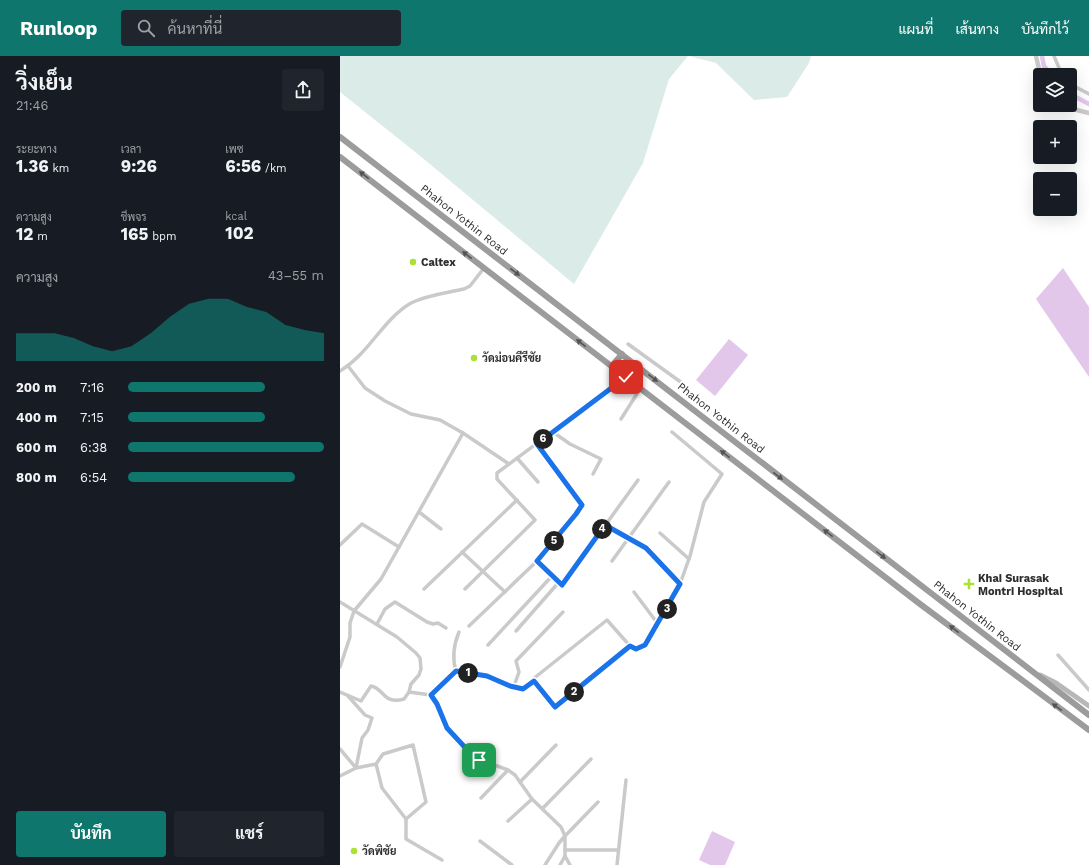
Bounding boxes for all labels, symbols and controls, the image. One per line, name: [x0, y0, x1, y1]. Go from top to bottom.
search box: [121, 10, 401, 46]
text: Runloop: [20, 17, 97, 40]
icon: search: [135, 17, 157, 39]
text: ค้นหาที่นี่: [167, 20, 222, 38]
text: แผนที่: [898, 21, 933, 37]
text: เส้นทาง: [955, 21, 999, 37]
text: บันทึกไว้: [1021, 21, 1069, 37]
map controls: [1033, 68, 1077, 216]
button: layers: [1033, 68, 1077, 112]
button: share: [282, 69, 324, 111]
text: วิ่งเย็น: [16, 70, 73, 95]
text: 21:46: [16, 98, 48, 113]
button: +: [1033, 120, 1077, 164]
text: ระยะทาง: [16, 143, 57, 156]
text: เวลา: [121, 143, 141, 156]
text: เพซ: [225, 143, 243, 156]
text: 1.36: [16, 156, 49, 176]
text: 9:26: [121, 156, 157, 176]
text: 6:56: [225, 156, 261, 176]
text: km: [49, 162, 69, 175]
text: /km: [261, 162, 287, 175]
one-way arrow: [359, 171, 370, 179]
button: −: [1033, 172, 1077, 216]
street label: Phahon Yothin Road: [418, 182, 510, 258]
text: kcal: [225, 210, 247, 223]
text: ความสูง: [16, 211, 52, 224]
text: ชีพจร: [121, 211, 147, 224]
text: 102: [225, 223, 254, 243]
text: 12: [16, 224, 33, 244]
text: 165: [121, 224, 148, 244]
text: m: [33, 230, 48, 243]
text: bpm: [148, 230, 176, 243]
one-way arrow: [461, 250, 472, 259]
place label: Caltex: [421, 256, 456, 269]
marker: Caltex: [408, 257, 418, 267]
text: 43–55 m: [268, 268, 324, 283]
one-way arrow: [510, 268, 521, 276]
text: ความสูง: [16, 270, 58, 285]
one-way arrow: [576, 339, 586, 347]
place label: วัดม่อนคีรีชัย: [482, 350, 541, 365]
marker: วัดม่อนคีรีชัย: [469, 353, 479, 363]
pin: [609, 360, 643, 394]
icon: check: [615, 366, 637, 388]
one-way arrow: [648, 374, 659, 383]
text: 200 m: [16, 380, 56, 395]
text: 7:16: [80, 380, 104, 395]
street label: Phahon Yothin Road: [675, 380, 767, 456]
text: 400 m: [16, 410, 57, 425]
text: 7:15: [80, 410, 104, 425]
pin: 6: [533, 429, 553, 449]
text: 6: [540, 432, 546, 445]
text: 600 m: [16, 440, 57, 455]
text: 6:38: [80, 440, 107, 455]
one-way arrow: [720, 450, 730, 458]
text: 800 m: [16, 470, 57, 485]
text: 6:54: [80, 470, 107, 485]
one-way arrow: [772, 471, 783, 480]
pin: 4: [592, 519, 612, 539]
text: 4: [598, 522, 606, 535]
one-way arrow: [823, 529, 833, 537]
pin: 5: [544, 531, 564, 551]
text: 5: [551, 534, 557, 547]
one-way arrow: [875, 550, 886, 559]
place label: Khai Surasak Montri Hospital: [978, 572, 1063, 598]
street label: Phahon Yothin Road: [931, 578, 1023, 654]
marker: Khai Surasak Montri Hospital: [963, 578, 975, 590]
pin: 3: [657, 599, 677, 619]
text: 3: [664, 602, 670, 615]
one-way arrow: [948, 625, 959, 633]
pin: 1: [458, 663, 478, 683]
text: 1: [466, 666, 470, 679]
pin: 2: [564, 682, 584, 702]
text: 2: [571, 685, 577, 698]
one-way arrow: [1052, 703, 1063, 711]
pin: [462, 743, 496, 777]
icon: arrive: [468, 749, 490, 771]
button: บันทึก: [16, 811, 166, 857]
button: แชร์: [174, 811, 324, 857]
place label: วัดพิชัย: [362, 844, 396, 858]
marker: วัดพิชัย: [349, 846, 359, 856]

